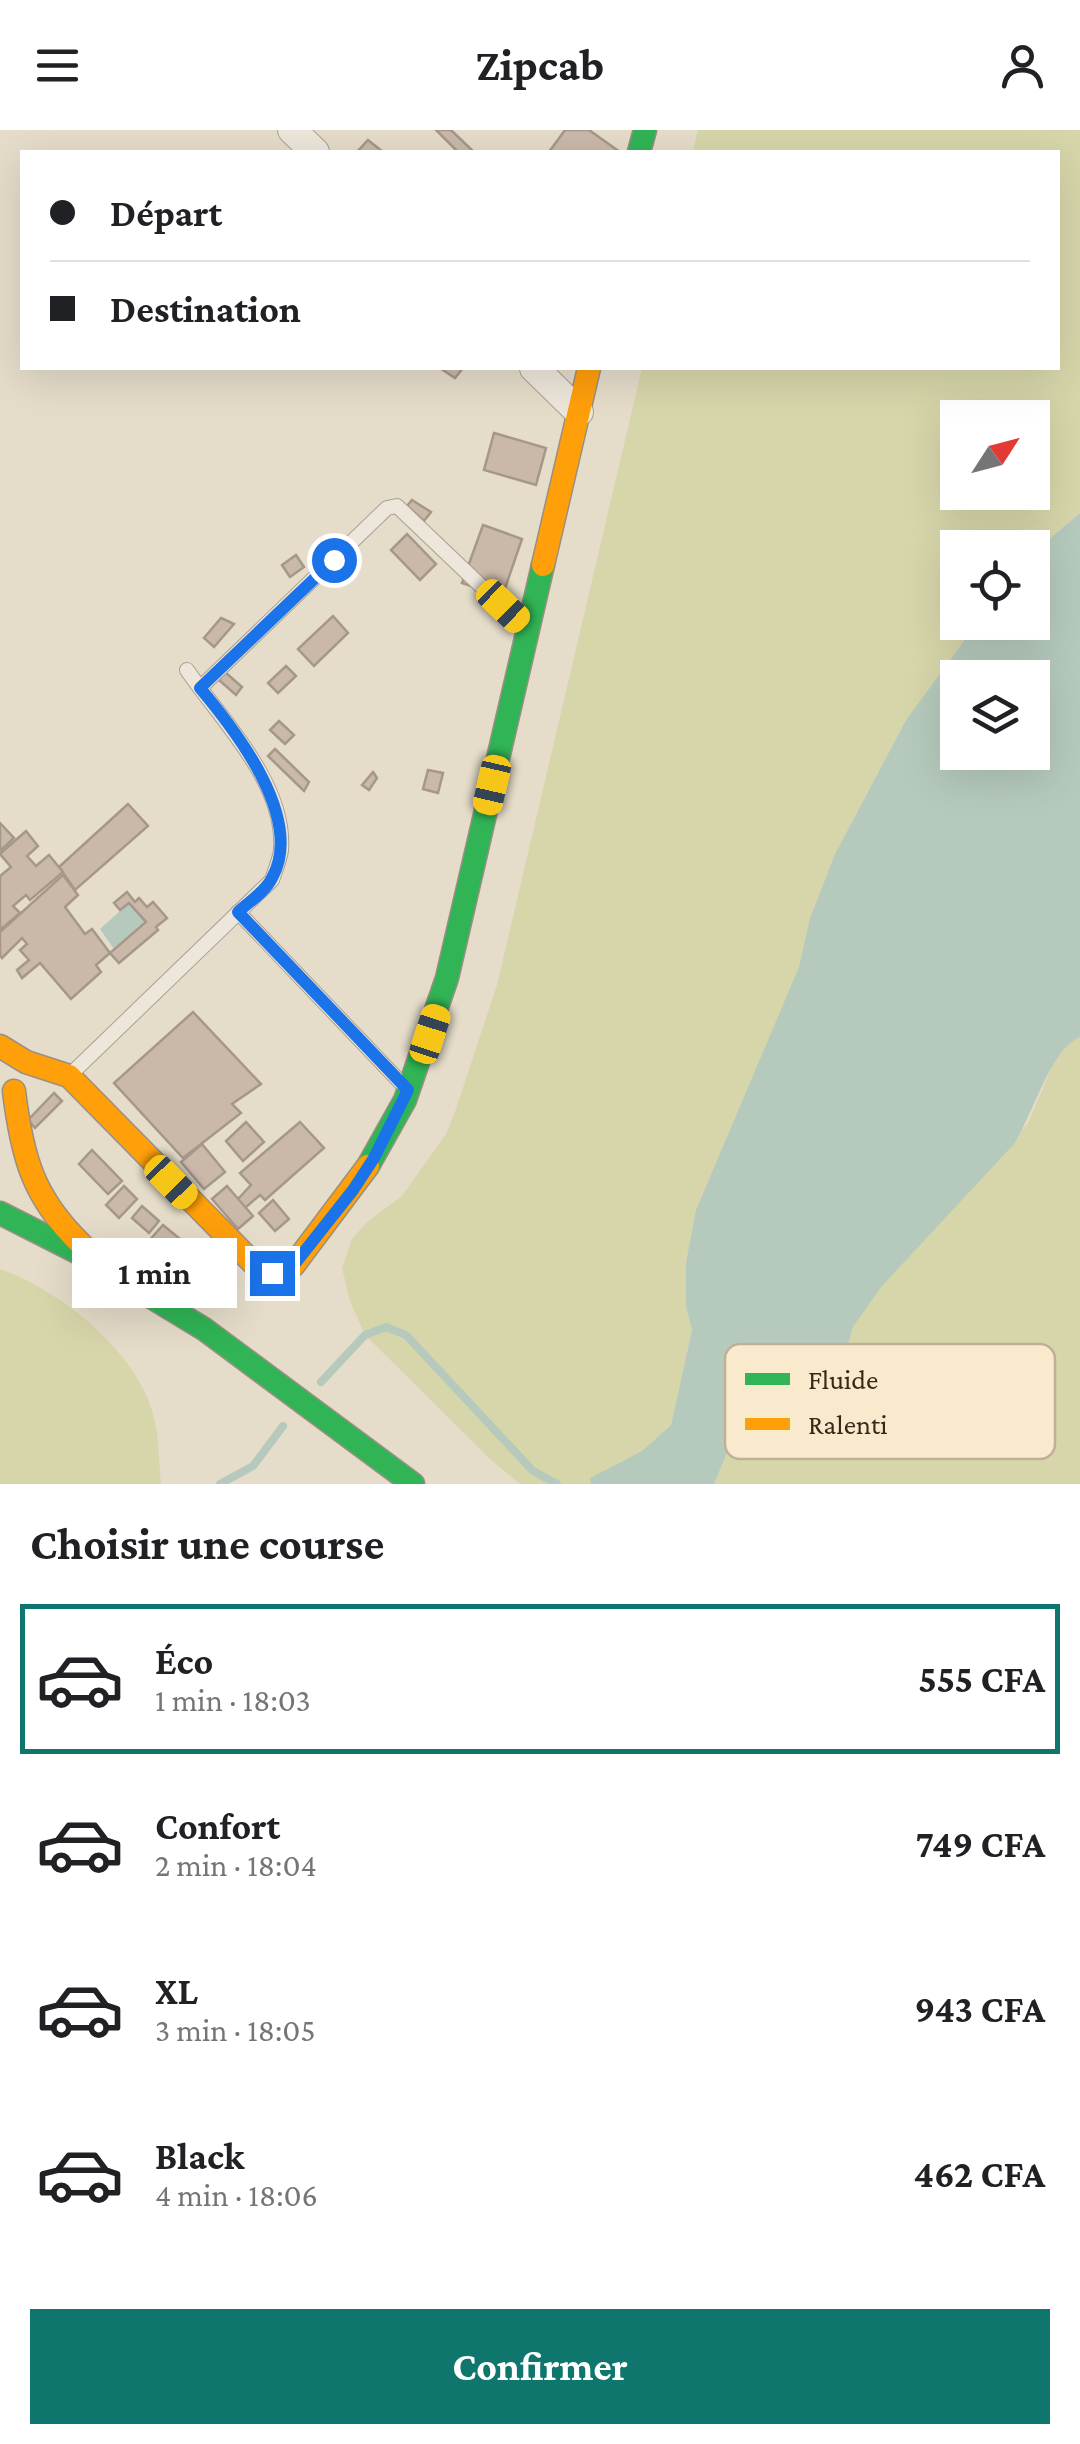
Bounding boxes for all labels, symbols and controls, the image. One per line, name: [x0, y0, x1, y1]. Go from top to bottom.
icon: menu: [30, 38, 85, 93]
icon: person: [995, 38, 1050, 93]
text: Zipcab: [476, 40, 604, 90]
text: Départ: [110, 192, 222, 234]
text: Destination: [110, 288, 301, 330]
north arrow: [940, 400, 1050, 510]
map controls: [940, 400, 1050, 770]
button: locate: [940, 530, 1050, 640]
route start: [312, 538, 357, 583]
car: [471, 574, 535, 638]
button: layers: [940, 660, 1050, 770]
car: [471, 752, 513, 818]
car: [406, 1001, 454, 1067]
car: [139, 1150, 203, 1214]
callout: 1 min: [72, 1238, 237, 1308]
route end: [250, 1251, 295, 1296]
text: 1 min: [118, 1255, 191, 1291]
legend: [725, 1344, 1055, 1459]
text: Fluide: [808, 1364, 878, 1395]
text: Ralenti: [808, 1409, 888, 1440]
text: Choisir une course: [30, 1519, 384, 1569]
icon: car: [35, 1634, 125, 1724]
text: Éco: [155, 1640, 213, 1682]
text: 555 CFA: [918, 1658, 1045, 1700]
text: 1 min · 18:03: [155, 1682, 311, 1718]
icon: car: [35, 1799, 125, 1889]
text: Confort: [155, 1805, 280, 1847]
text: 749 CFA: [916, 1823, 1045, 1865]
text: 2 min · 18:04: [155, 1847, 317, 1883]
icon: car: [35, 1964, 125, 2054]
text: XL: [155, 1970, 198, 2012]
text: 943 CFA: [914, 1988, 1045, 2030]
text: 3 min · 18:05: [155, 2012, 316, 2048]
icon: car: [35, 2129, 125, 2219]
text: Black: [155, 2135, 244, 2177]
text: 462 CFA: [913, 2153, 1045, 2195]
text: 4 min · 18:06: [155, 2177, 318, 2213]
button: Confirmer: [30, 2309, 1050, 2424]

